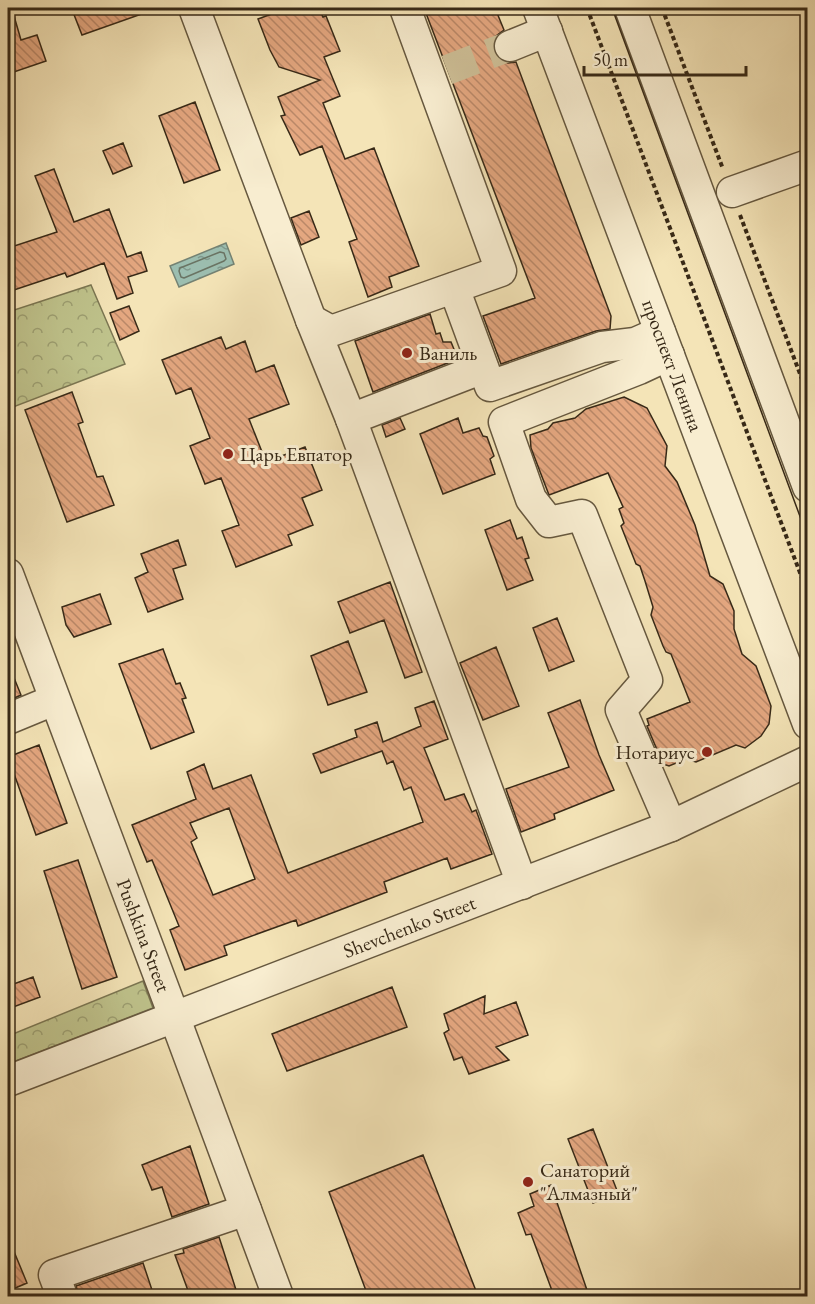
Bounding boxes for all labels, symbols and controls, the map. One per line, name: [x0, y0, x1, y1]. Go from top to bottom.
scale bar: [584, 39, 746, 77]
text: 50 m: [593, 48, 628, 71]
street label: проспект Ленина: [636, 296, 710, 435]
place label: Ваниль: [419, 340, 477, 366]
marker: Ваниль: [400, 346, 414, 360]
place label: Царь Евпатор: [240, 441, 352, 467]
marker: Царь Евпатор: [221, 447, 235, 461]
place label: Нотариус: [615, 739, 695, 765]
marker: Нотариус: [700, 745, 714, 759]
street label: Pushkina Street: [111, 875, 177, 996]
street label: Shevchenko Street: [339, 889, 480, 964]
place label: Санаторий "Алмазный": [540, 1157, 638, 1206]
marker: Санаторий "Алмазный": [521, 1175, 535, 1189]

